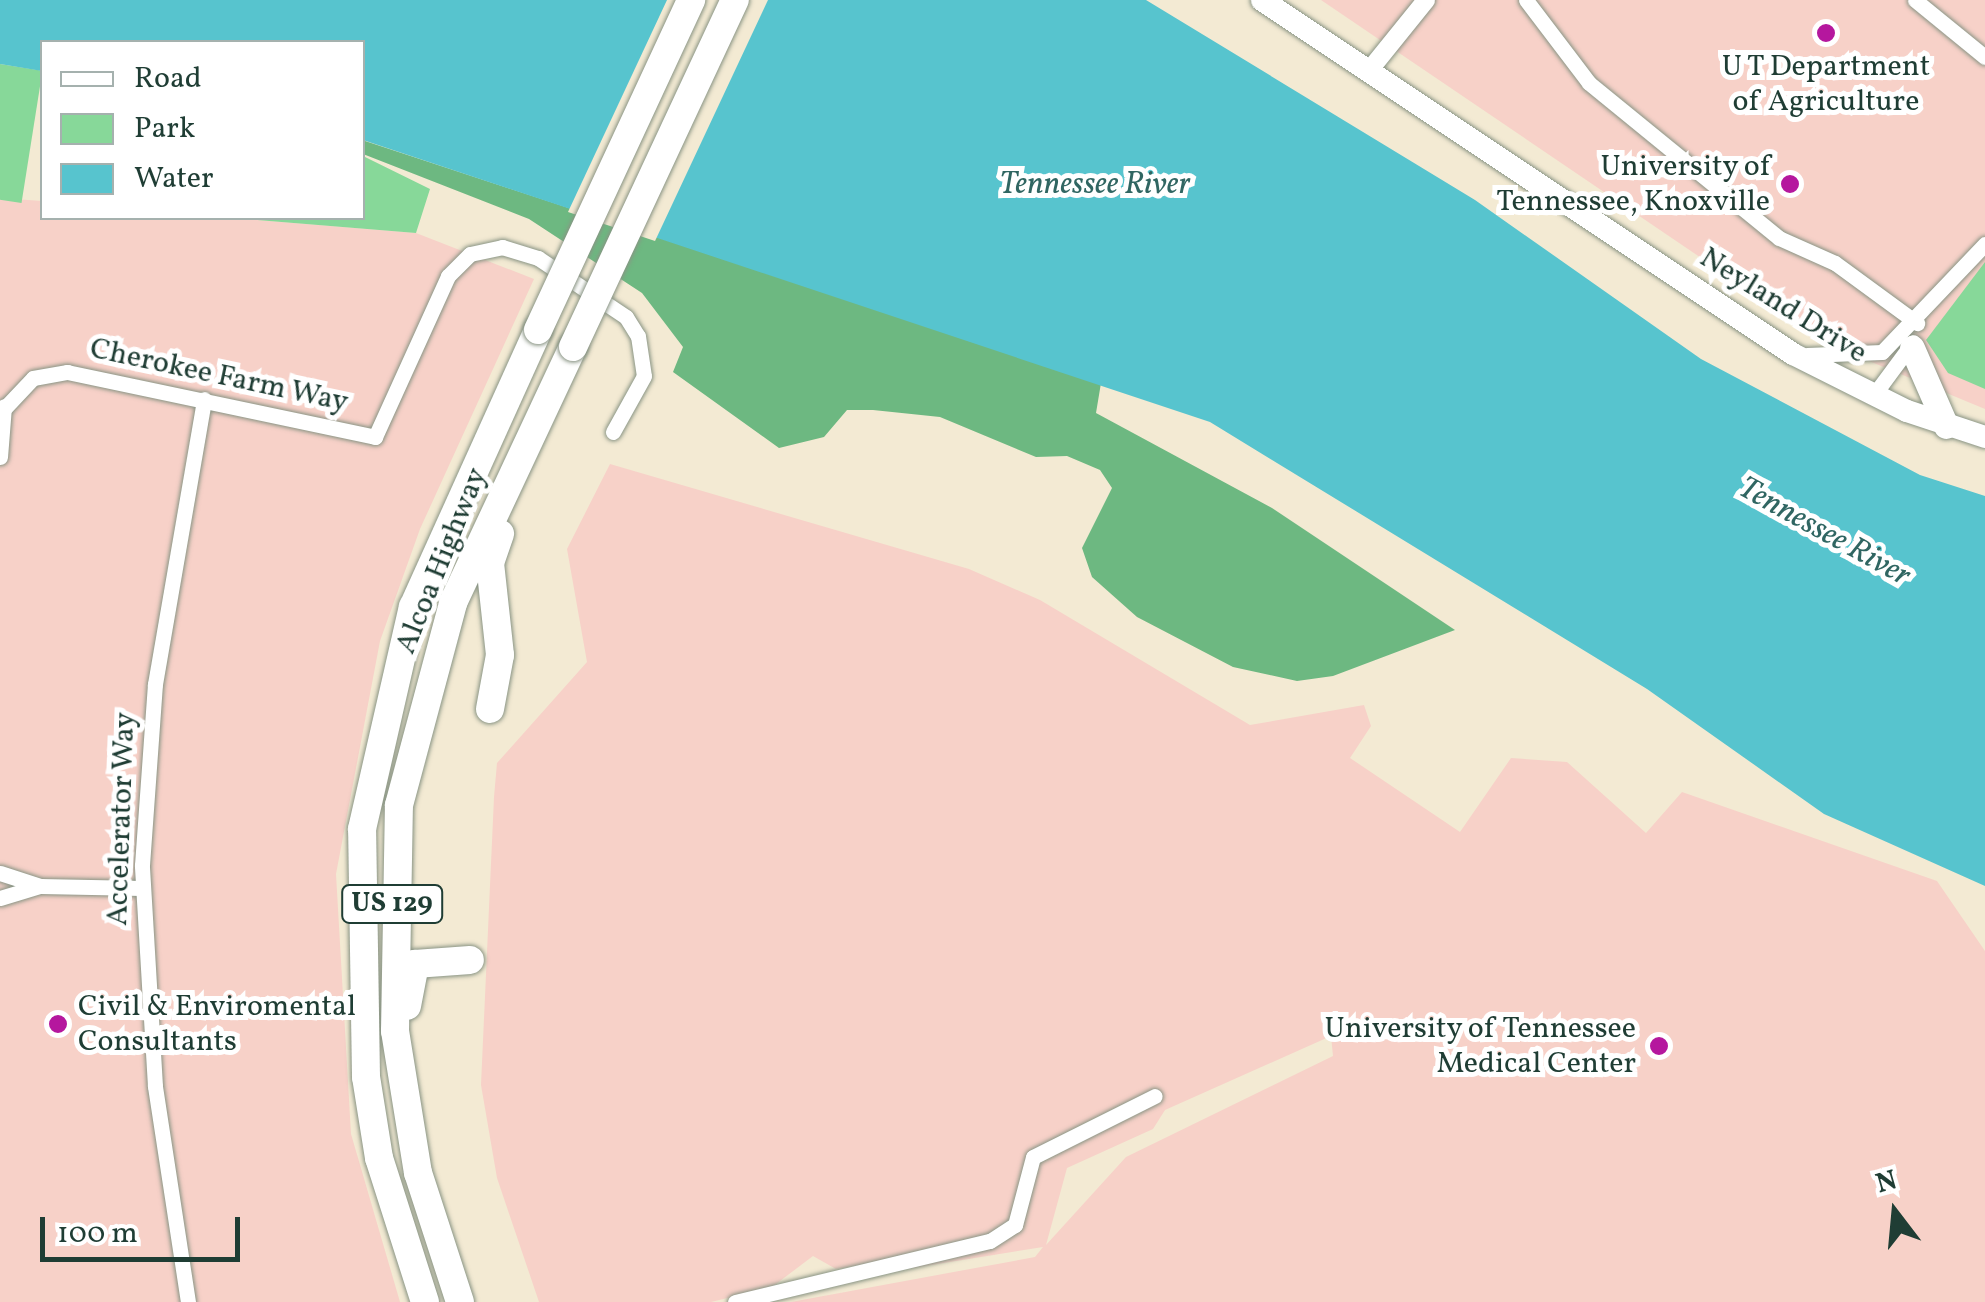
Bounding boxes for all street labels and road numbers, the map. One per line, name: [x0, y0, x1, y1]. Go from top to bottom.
street label: Neyland Drive: [1693, 240, 1873, 372]
street label: Cherokee Farm Way: [86, 331, 352, 421]
street label: Alcoa Highway: [388, 463, 496, 659]
street label: Accelerator Way: [100, 711, 144, 927]
road number: US 129: [340, 881, 444, 927]

